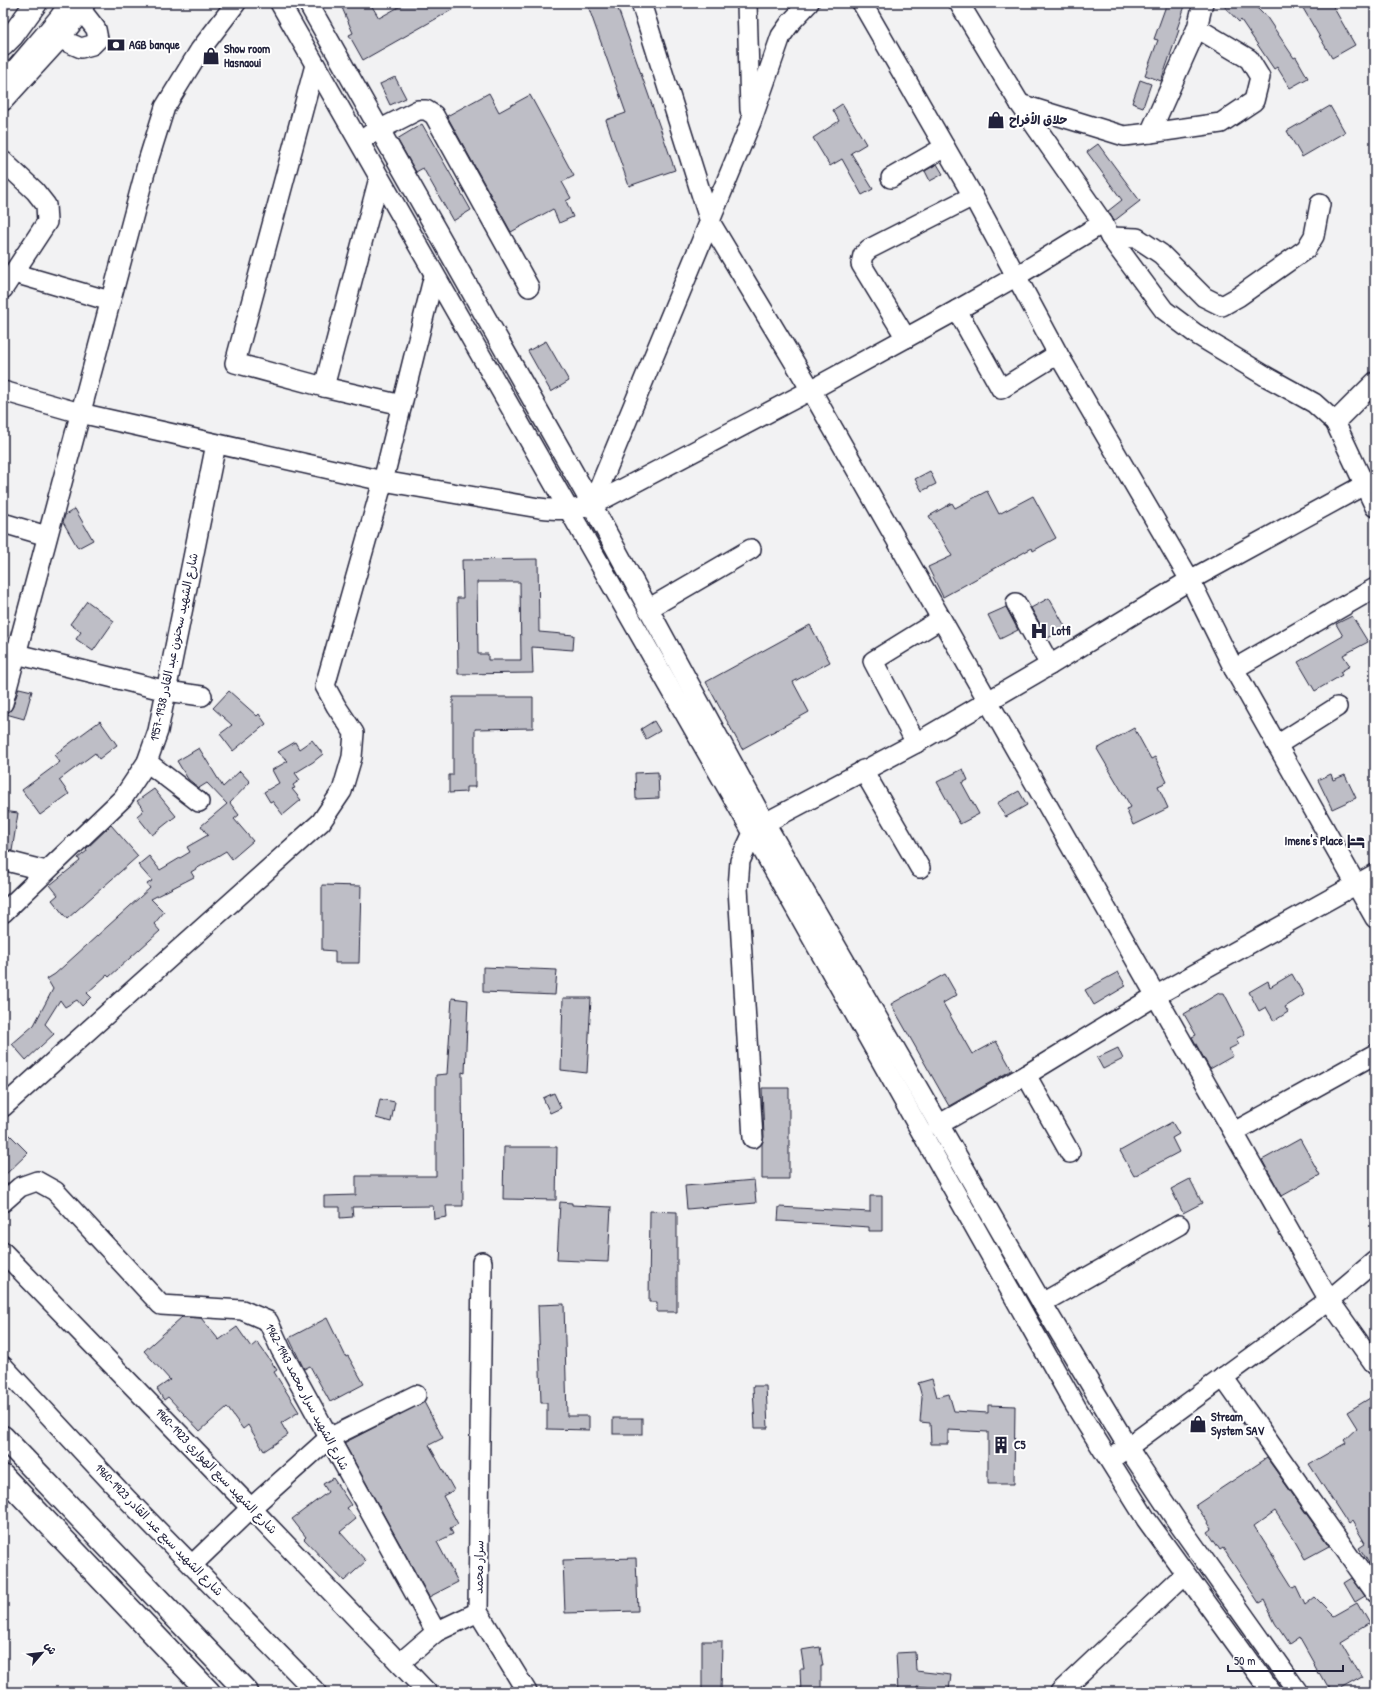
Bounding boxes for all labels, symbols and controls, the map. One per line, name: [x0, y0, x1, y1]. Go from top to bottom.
bank icon: AGB banque: [106, 35, 126, 55]
place label: AGB banque: [129, 36, 180, 54]
place label: Show room Hasnaoui: [224, 40, 270, 71]
shop icon: Show room Hasnaoui: [201, 46, 221, 66]
shop icon: حلاق الأفراح: [986, 110, 1006, 130]
place label: حلاق الأفراح: [1009, 111, 1067, 128]
street label: شارع الشهيد سحنون عبد القادر 1938-1957: [145, 551, 203, 743]
hospital icon: Lotfi: [1029, 621, 1049, 641]
place label: Lotfi: [1052, 622, 1070, 639]
hotel icon: Imene's Place: [1346, 831, 1366, 851]
place label: Imene's Place: [1285, 832, 1343, 849]
street label: شارع الشهيد سرار محمد 1943-1962: [261, 1320, 353, 1474]
street label: شارع الشهيد سبع الهواري 1923-1960: [151, 1404, 281, 1538]
place label: Stream System SAV: [1211, 1408, 1264, 1440]
shop icon: Stream System SAV: [1188, 1414, 1208, 1434]
building icon: C5: [991, 1435, 1011, 1455]
place label: C5: [1014, 1436, 1027, 1453]
street label: شارع الشهيد سبع عبد القادر 1923-1960: [91, 1460, 227, 1600]
street label: سرار محمد: [470, 1540, 487, 1594]
north arrow: [22, 1633, 62, 1673]
text: ش: [42, 1640, 60, 1657]
scale bar: [1228, 1647, 1343, 1673]
text: 50 m: [1234, 1652, 1255, 1669]

